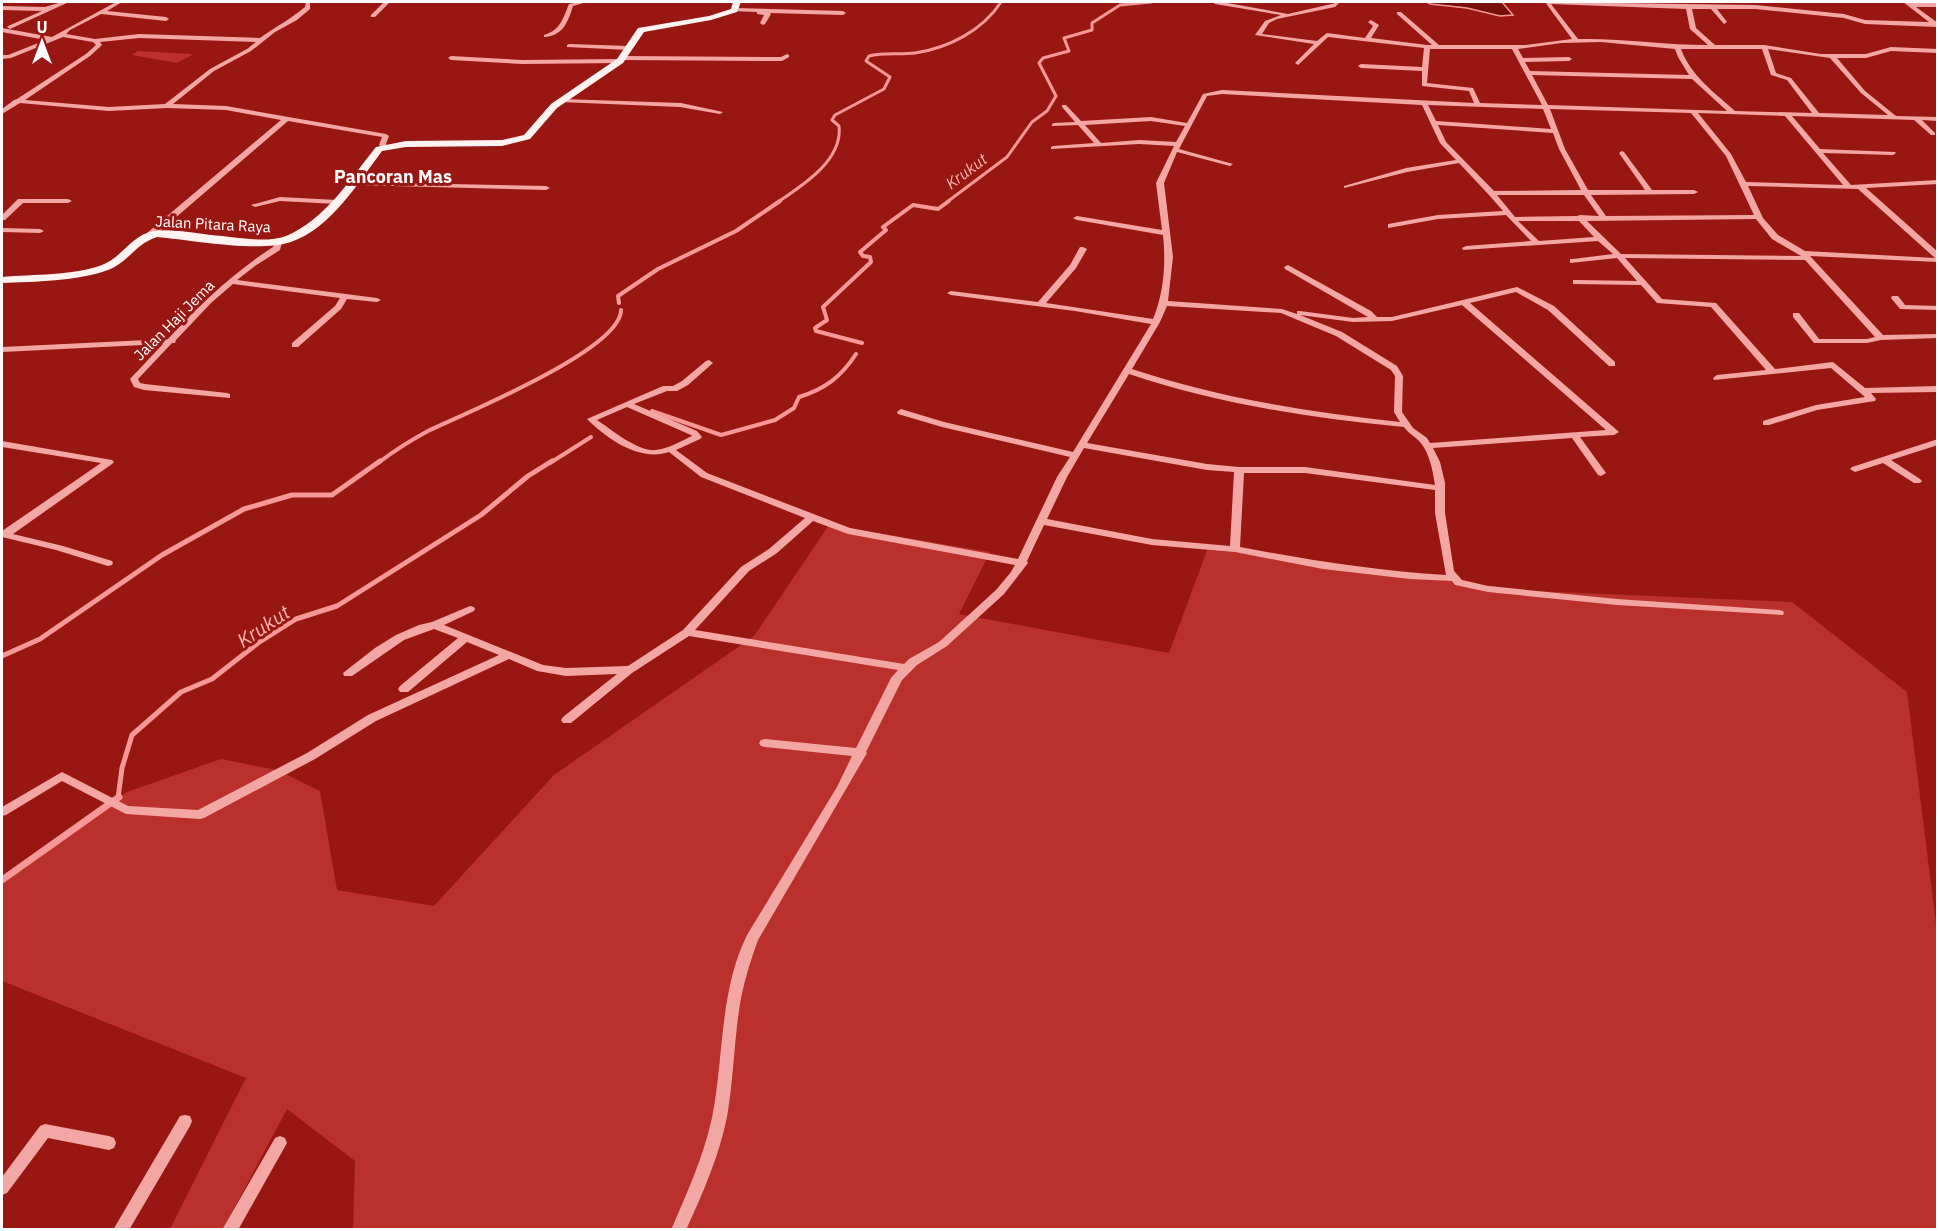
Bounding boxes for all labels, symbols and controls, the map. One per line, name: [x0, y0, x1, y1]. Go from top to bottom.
north arrow: [12, 12, 72, 72]
text: U: [36, 17, 48, 37]
water label: Krukut: [941, 148, 991, 193]
district label: Pancoran Mas: [334, 165, 452, 188]
street label: Jalan Pitara Raya: [155, 211, 271, 237]
street label: Jalan Haji Jema: [130, 276, 218, 364]
water label: Krukut: [231, 598, 295, 654]

